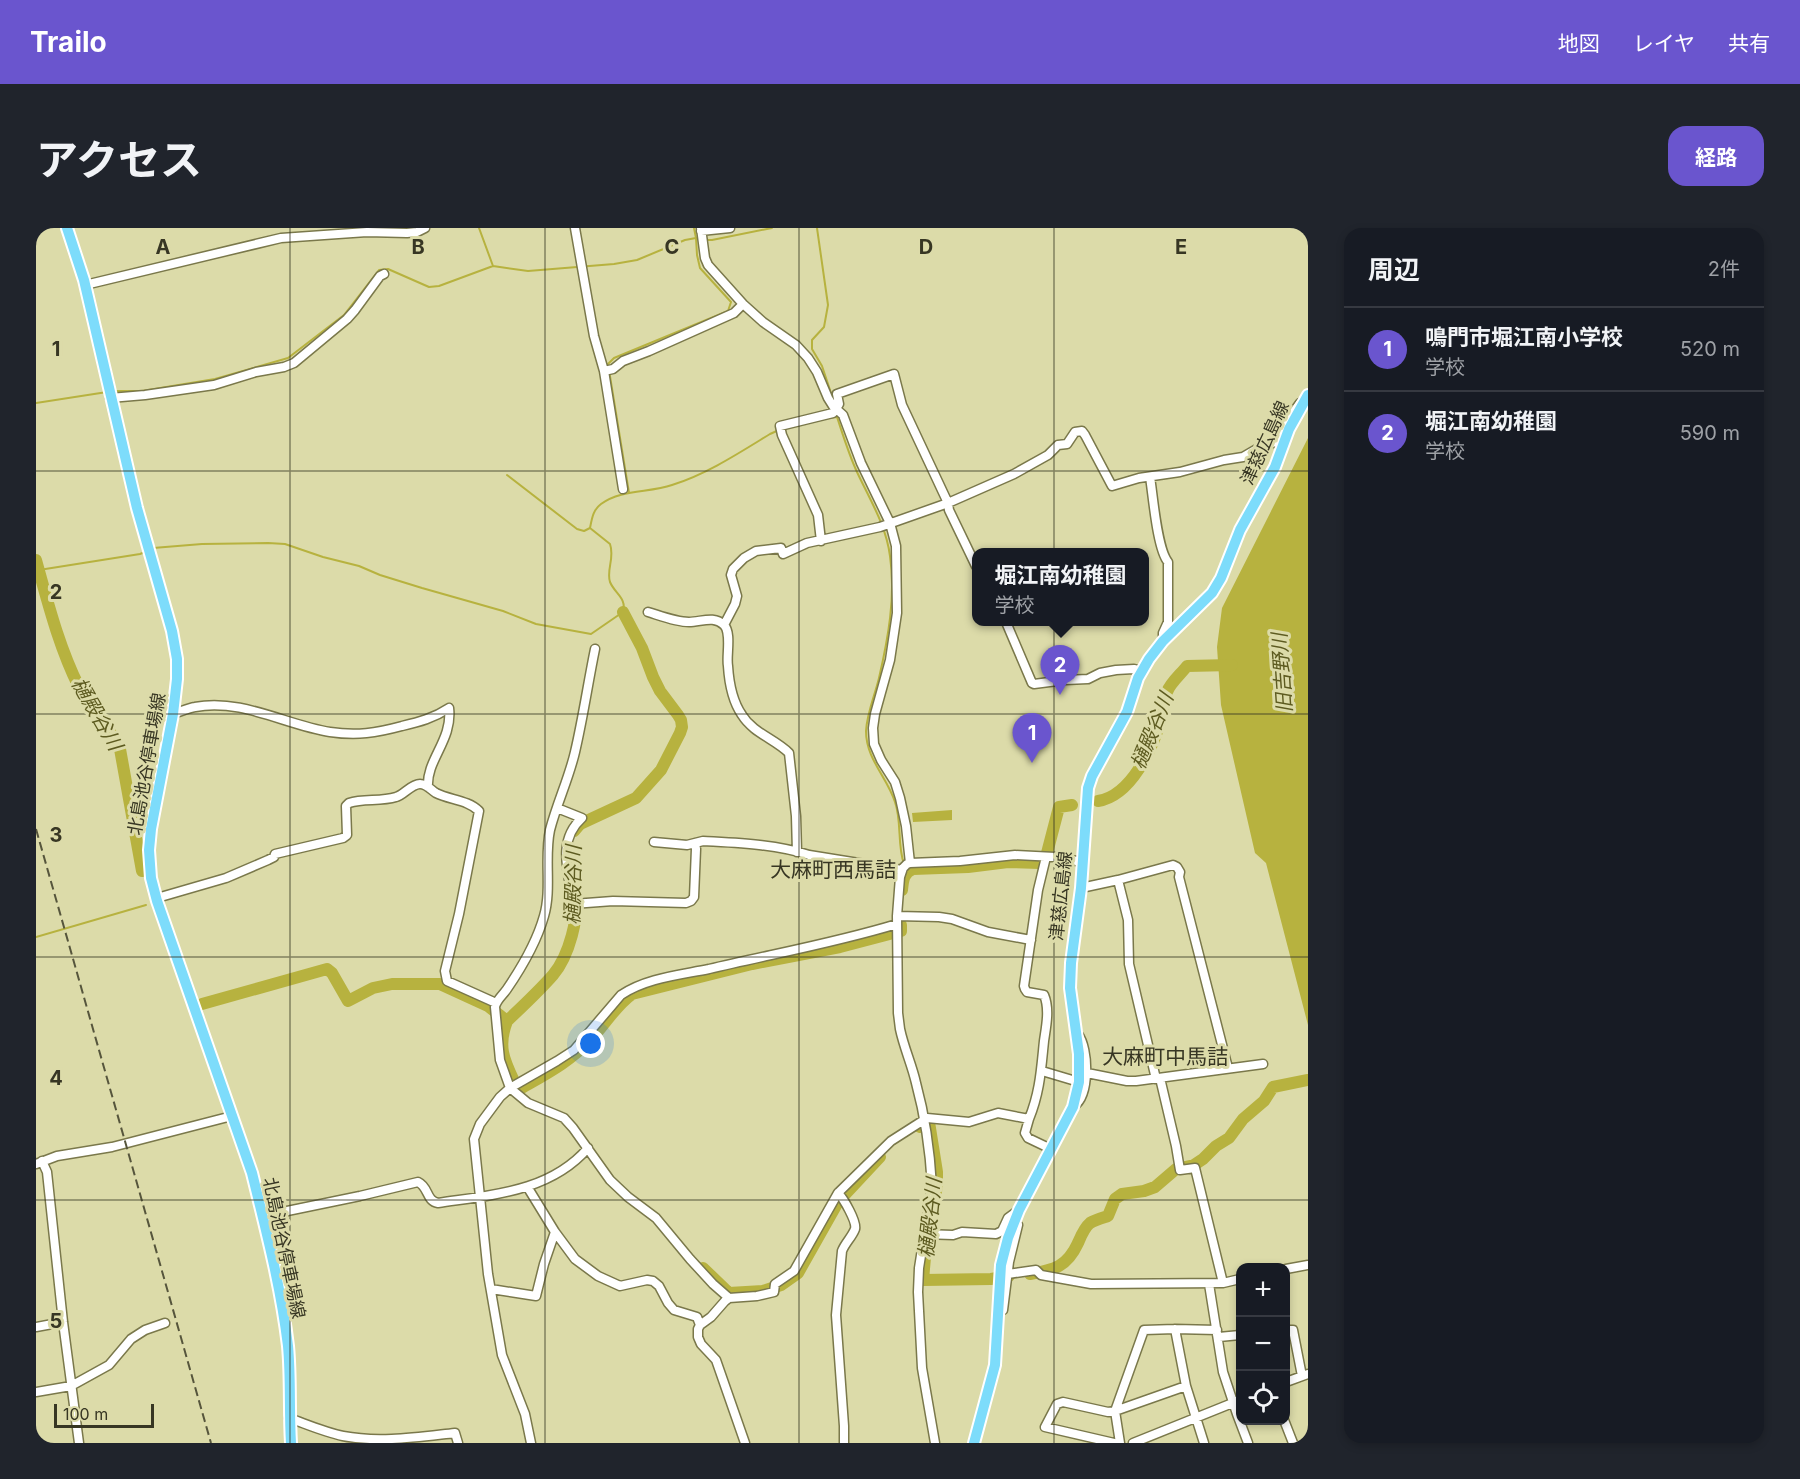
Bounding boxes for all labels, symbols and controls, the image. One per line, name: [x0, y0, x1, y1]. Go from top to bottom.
text: Trailo: [30, 25, 107, 59]
text: 地図: [1558, 31, 1600, 56]
text: レイヤ: [1633, 31, 1695, 56]
text: 共有: [1728, 31, 1770, 56]
button: 経路: [1668, 126, 1764, 186]
text: アクセス: [36, 134, 202, 185]
text: A: [156, 235, 171, 259]
text: B: [411, 235, 425, 259]
text: C: [665, 235, 679, 259]
text: D: [919, 235, 933, 259]
text: E: [1175, 235, 1187, 259]
text: 周辺: [1368, 254, 1420, 285]
text: 2件: [1708, 257, 1740, 281]
text: 鳴門市堀江南小学校: [1425, 324, 1623, 350]
text: 1: [52, 337, 60, 361]
text: 1: [1383, 337, 1392, 361]
text: 520 m: [1680, 337, 1740, 361]
text: 学校: [1425, 355, 1465, 379]
street label: 津慈広島線: [1236, 398, 1293, 488]
text: 堀江南幼稚園: [1425, 408, 1557, 434]
text: 2: [1381, 421, 1394, 445]
text: 590 m: [1680, 421, 1740, 445]
text: 学校: [1425, 439, 1465, 463]
popup: [972, 548, 1149, 626]
text: 堀江南幼稚園: [994, 562, 1127, 588]
text: 2: [50, 580, 62, 604]
text: 学校: [994, 593, 1034, 617]
water label: 旧吉野川: [1267, 630, 1297, 714]
pin: 2: [1040, 646, 1080, 695]
water label: 樋殿谷川: [67, 673, 128, 756]
water label: 樋殿谷川: [1126, 688, 1179, 773]
street label: 北島池谷停車場線: [124, 691, 169, 837]
pin: 1: [1012, 714, 1052, 763]
text: 3: [50, 823, 62, 847]
water label: 樋殿谷川: [560, 843, 586, 925]
street label: 津慈広島線: [1045, 850, 1076, 942]
district label: 大麻町西馬詰: [770, 857, 896, 882]
your location: [576, 1029, 605, 1058]
district label: 大麻町中馬詰: [1102, 1044, 1228, 1069]
text: 4: [49, 1066, 63, 1090]
street label: 北島池谷停車場線: [259, 1175, 310, 1321]
water label: 樋殿谷川: [914, 1175, 946, 1259]
map controls: [1236, 1263, 1290, 1425]
button: +: [1236, 1263, 1290, 1317]
text: 5: [50, 1309, 62, 1333]
button: −: [1236, 1317, 1290, 1371]
button: locate: [1236, 1371, 1290, 1425]
scale bar: [54, 1401, 154, 1428]
text: 100 m: [63, 1404, 108, 1424]

